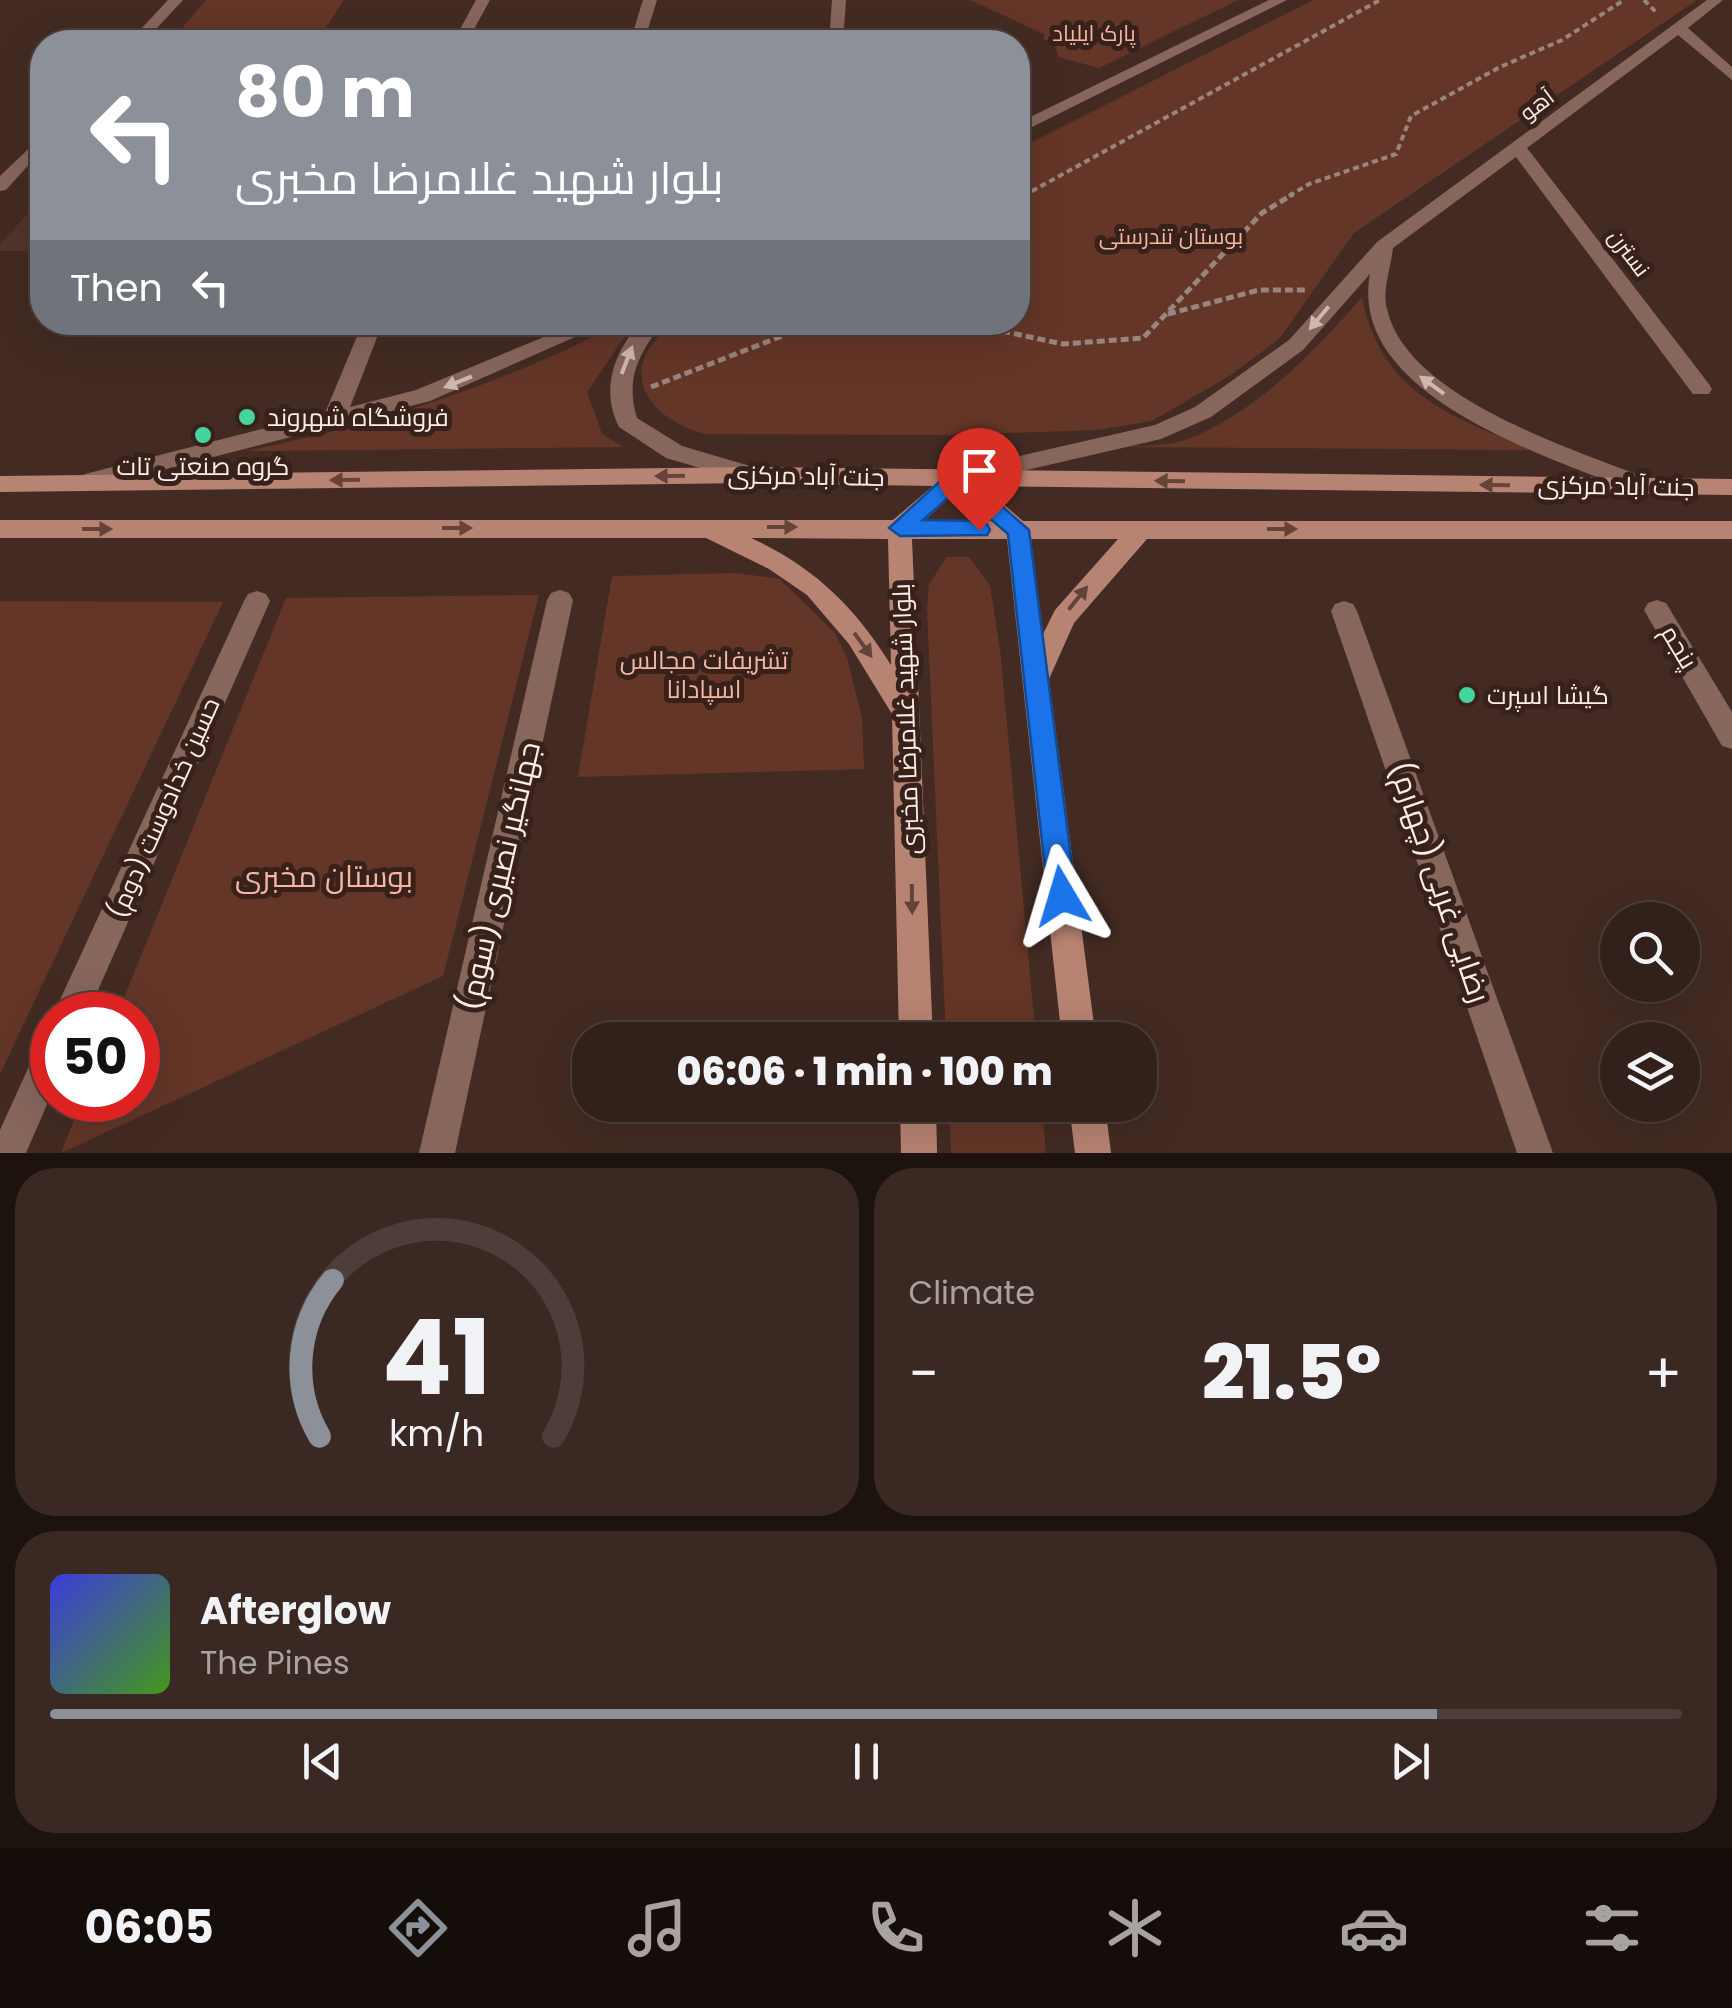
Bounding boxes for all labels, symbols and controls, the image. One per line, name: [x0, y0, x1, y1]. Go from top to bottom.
park label: پارک ایلیاد: [1052, 18, 1136, 49]
text: 80 m: [235, 43, 415, 142]
icon: left: [70, 70, 200, 200]
street label: آهو: [1513, 82, 1561, 128]
text: بلوار شهید غلامرضا مخبری: [235, 147, 724, 210]
park label: بوستان تندرستی: [1099, 221, 1243, 252]
street label: نسترن: [1601, 223, 1657, 283]
icon: left: [183, 260, 238, 315]
text: Then: [70, 261, 163, 314]
one-way arrow: [1308, 305, 1330, 330]
one-way arrow: [620, 345, 635, 375]
one-way arrow: [443, 374, 473, 390]
one-way arrow: [1419, 376, 1445, 395]
place label: فروشگاه شهروند: [267, 400, 449, 435]
marker: فروشگاه شهروند: [236, 406, 258, 428]
marker: گروه صنعتی تات: [192, 424, 214, 446]
pin: [937, 428, 1022, 531]
icon: arrive: [952, 443, 1007, 498]
place label: گروه صنعتی تات: [117, 449, 289, 484]
street label: جنت آباد مرکزی: [727, 457, 885, 495]
street label: جنت آباد مرکزی: [1537, 467, 1695, 505]
one-way arrow: [653, 468, 685, 484]
one-way arrow: [328, 472, 360, 488]
one-way arrow: [1153, 472, 1185, 488]
one-way arrow: [1478, 476, 1510, 492]
one-way arrow: [767, 519, 799, 535]
one-way arrow: [442, 520, 474, 536]
one-way arrow: [82, 521, 114, 537]
one-way arrow: [1267, 521, 1299, 537]
street label: بلوار شهید غلامرضا مخبری: [884, 583, 928, 855]
one-way arrow: [1068, 586, 1089, 612]
street label: پنجم: [1652, 618, 1706, 676]
one-way arrow: [853, 632, 872, 658]
park label: تشریفات مجالس اسپادانا: [620, 643, 788, 707]
place label: گیشا اسپرت: [1487, 678, 1609, 713]
marker: گیشا اسپرت: [1456, 684, 1478, 706]
street label: حسین خدادوست (دوم): [100, 692, 228, 924]
street label: جهانگیر نصیری (سوم): [447, 737, 551, 1015]
street label: رضایی غربی (چهارم): [1379, 756, 1501, 1008]
position arrow: [1010, 844, 1114, 948]
park label: بوستان مخبری: [235, 855, 413, 898]
one-way arrow: [905, 884, 921, 916]
map controls: [1600, 902, 1700, 1122]
button: search: [1600, 902, 1700, 1002]
speed limit sign: 50: [30, 992, 160, 1122]
button: layers: [1600, 1022, 1700, 1122]
text: 06:06 · 1 min · 100 m: [676, 1045, 1053, 1098]
text: Climate: [909, 1270, 1035, 1315]
text: 41: [382, 1285, 492, 1430]
text: 21.5°: [1202, 1320, 1381, 1425]
text: −: [909, 1335, 939, 1412]
text: +: [1644, 1335, 1682, 1412]
text: km/h: [389, 1408, 484, 1459]
text: Afterglow: [200, 1584, 391, 1637]
text: The Pines: [200, 1640, 350, 1685]
icon: previous: [295, 1734, 350, 1789]
icon: pause: [839, 1734, 894, 1789]
icon: next: [1383, 1734, 1438, 1789]
icon: directions: [383, 1893, 453, 1963]
icon: music: [622, 1893, 692, 1963]
icon: phone: [861, 1893, 931, 1963]
icon: climate: [1100, 1893, 1170, 1963]
icon: car: [1339, 1893, 1409, 1963]
icon: filters: [1577, 1893, 1647, 1963]
text: 06:05: [84, 1896, 214, 1959]

